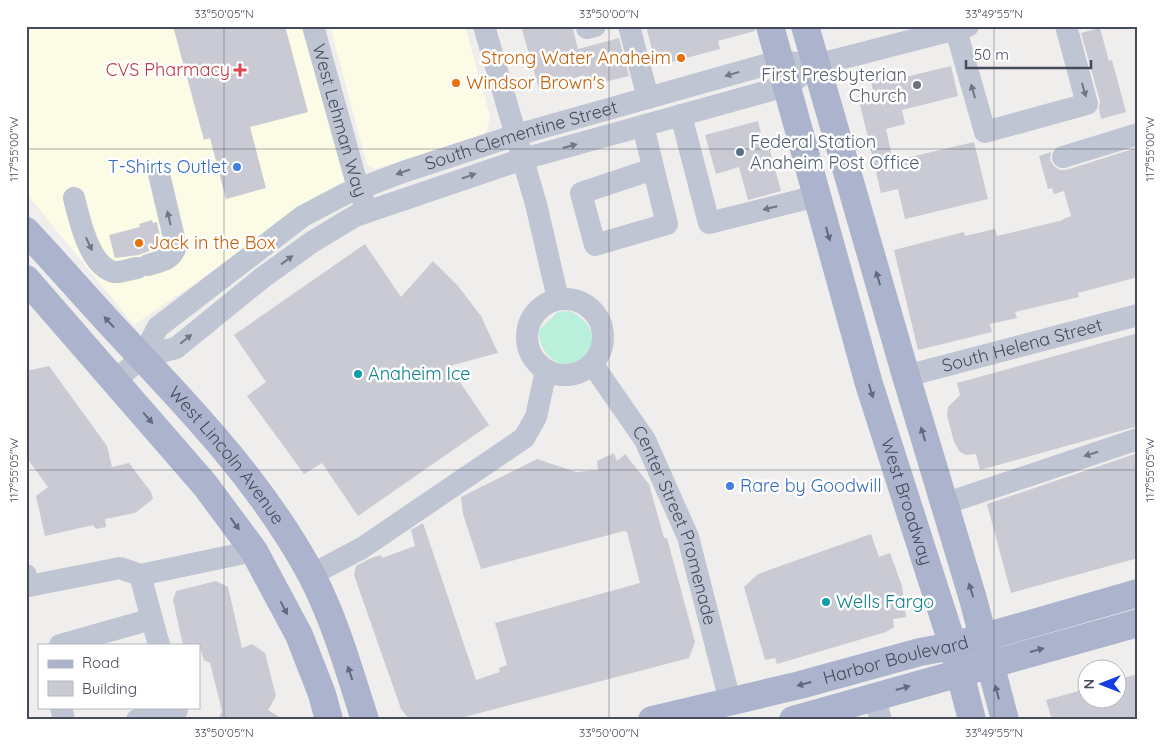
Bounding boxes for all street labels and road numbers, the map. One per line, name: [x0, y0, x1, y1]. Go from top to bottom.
street label: West Lehman Way: [308, 41, 372, 200]
street label: South Clementine Street: [422, 95, 620, 175]
street label: South Helena Street: [939, 313, 1105, 377]
street label: West Lincoln Avenue: [164, 381, 290, 529]
street label: Center Street Promenade: [627, 421, 722, 627]
street label: West Broadway: [876, 435, 938, 568]
street label: Harbor Boulevard: [820, 630, 971, 689]

